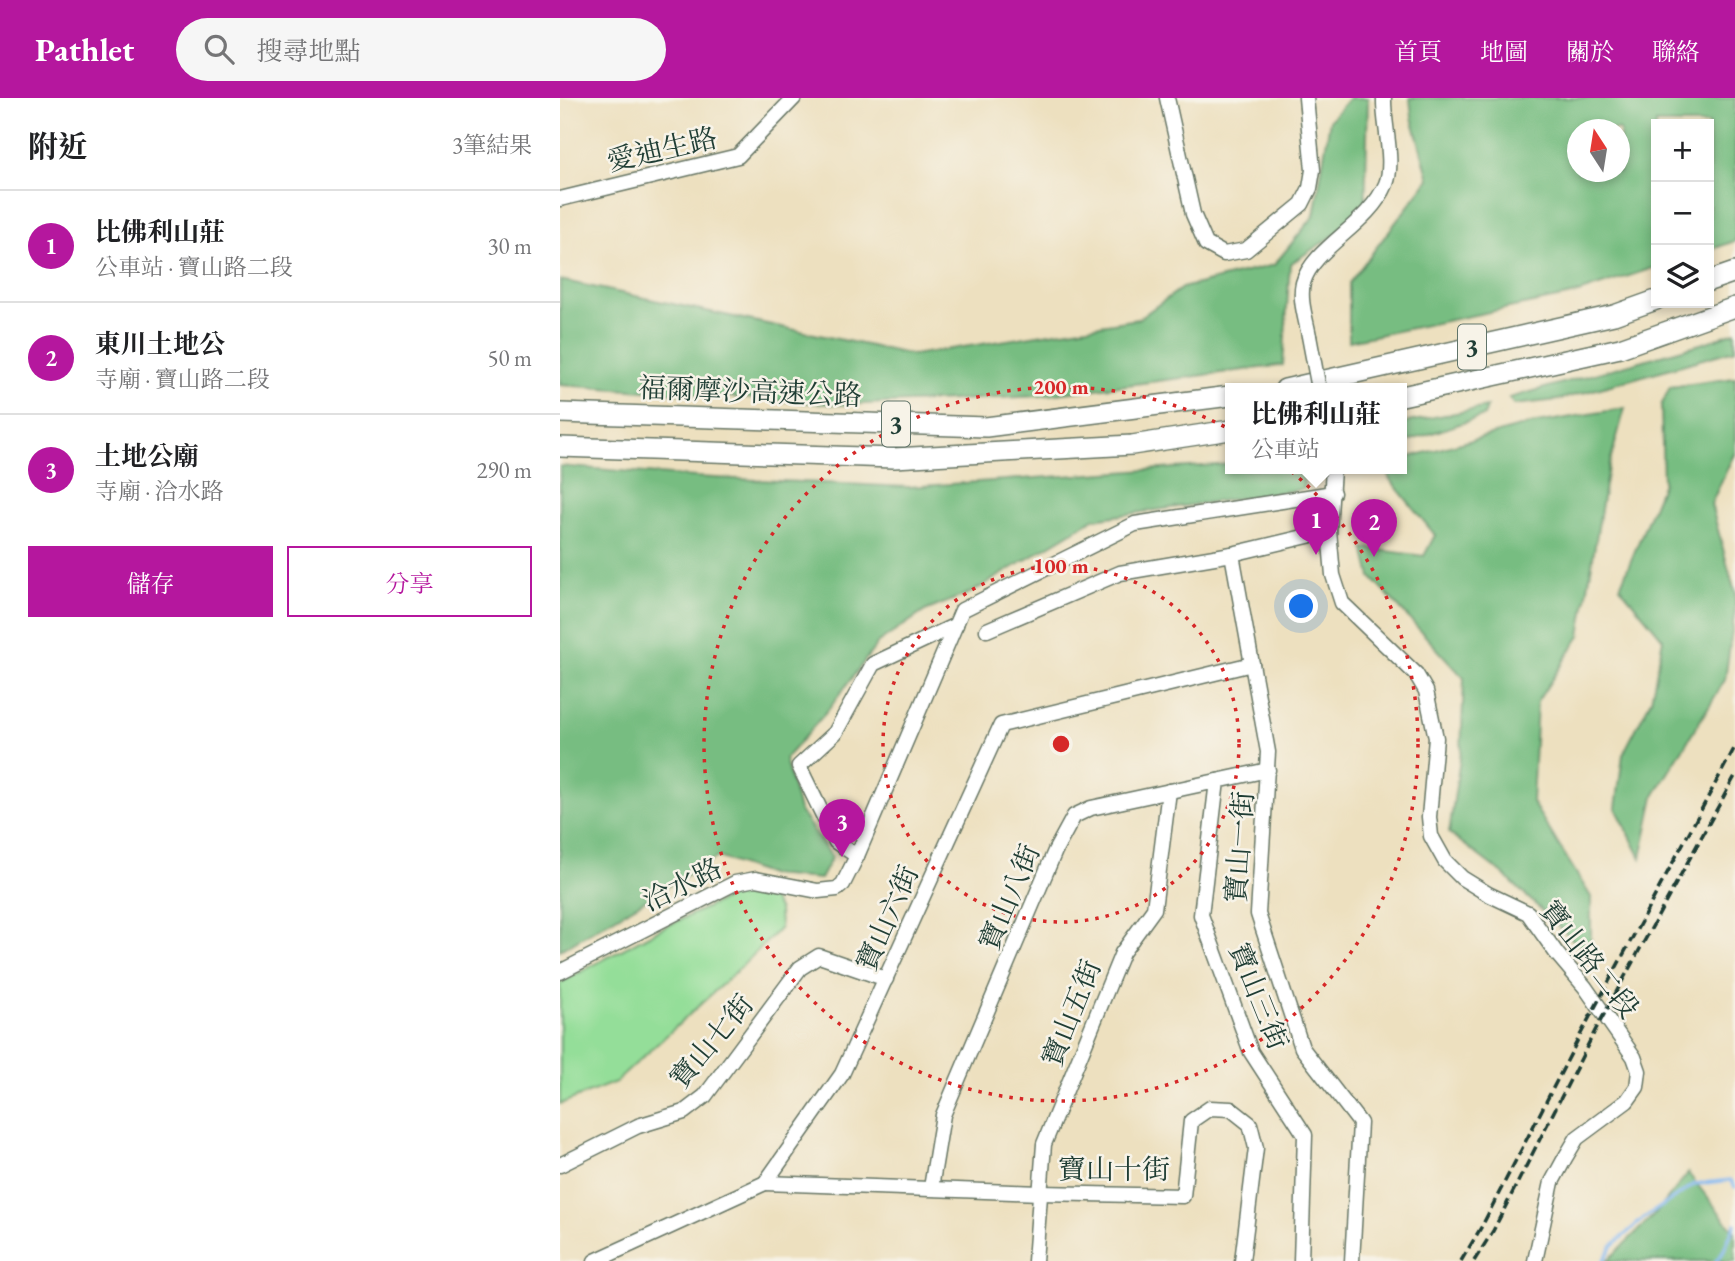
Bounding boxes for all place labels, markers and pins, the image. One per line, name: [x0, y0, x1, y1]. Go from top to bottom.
pin: 1: [1293, 497, 1339, 555]
pin: 2: [1351, 499, 1397, 557]
centre of rings: [1049, 732, 1073, 756]
pin: 3: [819, 799, 865, 857]

